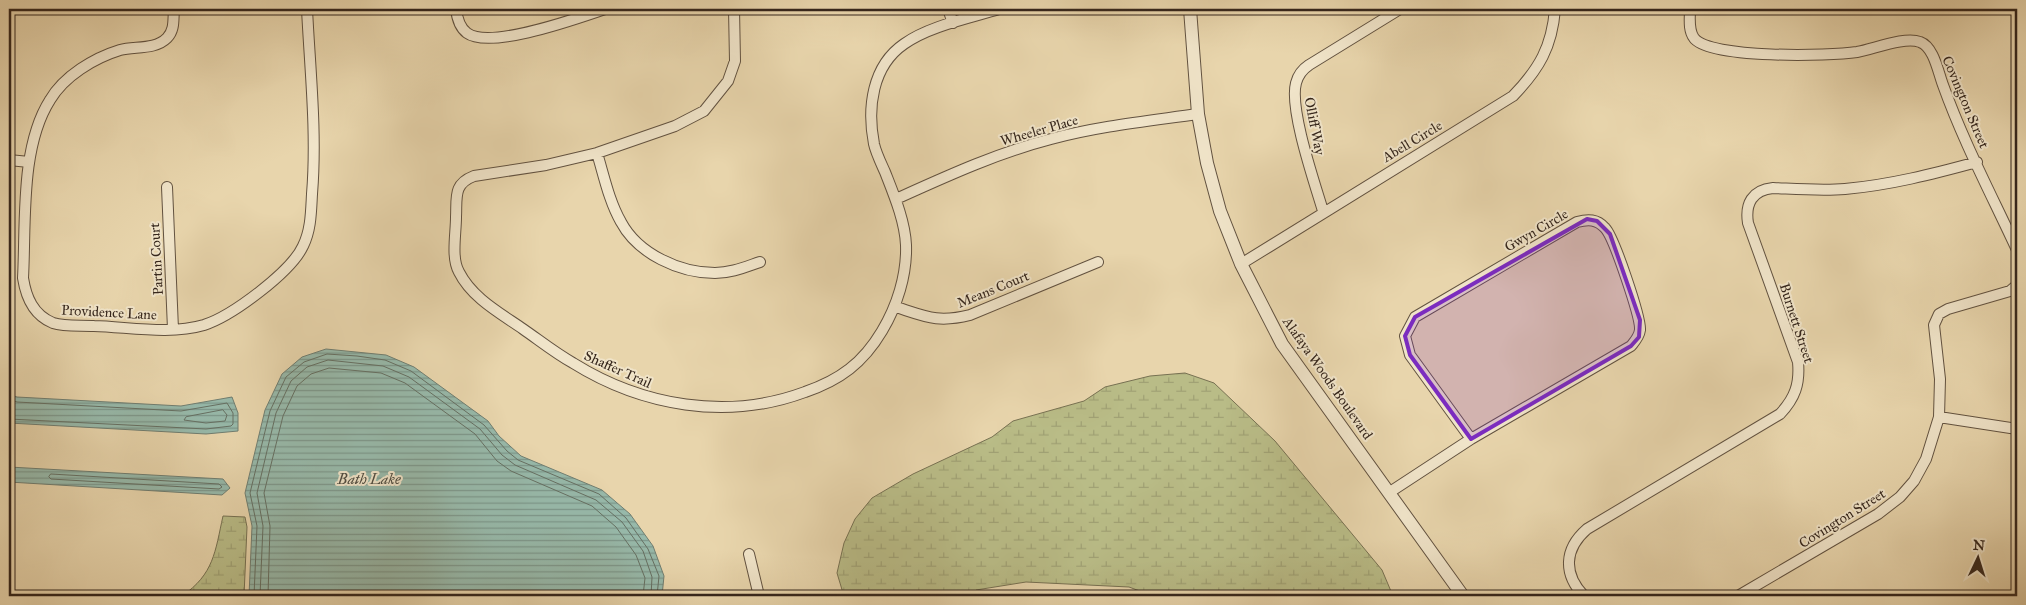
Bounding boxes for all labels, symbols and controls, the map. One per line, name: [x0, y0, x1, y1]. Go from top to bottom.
street label: Covington Street: [1938, 53, 1993, 151]
street label: Olliff Way: [1301, 96, 1329, 157]
street label: Wheeler Place: [998, 111, 1080, 150]
street label: Abell Circle: [1378, 117, 1445, 166]
street label: Gwyn Circle: [1501, 205, 1571, 255]
street label: Partin Court: [146, 222, 167, 296]
street label: Means Court: [955, 267, 1032, 312]
street label: Burnett Street: [1776, 281, 1817, 365]
street label: Providence Lane: [61, 302, 157, 323]
street label: Alafaya Woods Boulevard: [1278, 313, 1376, 443]
street label: Shaffer Trail: [581, 347, 654, 392]
water label: Bath Lake: [337, 470, 401, 488]
street label: Covington Street: [1796, 485, 1889, 552]
north arrow: [1954, 532, 2004, 582]
text: N: [1972, 537, 1986, 554]

